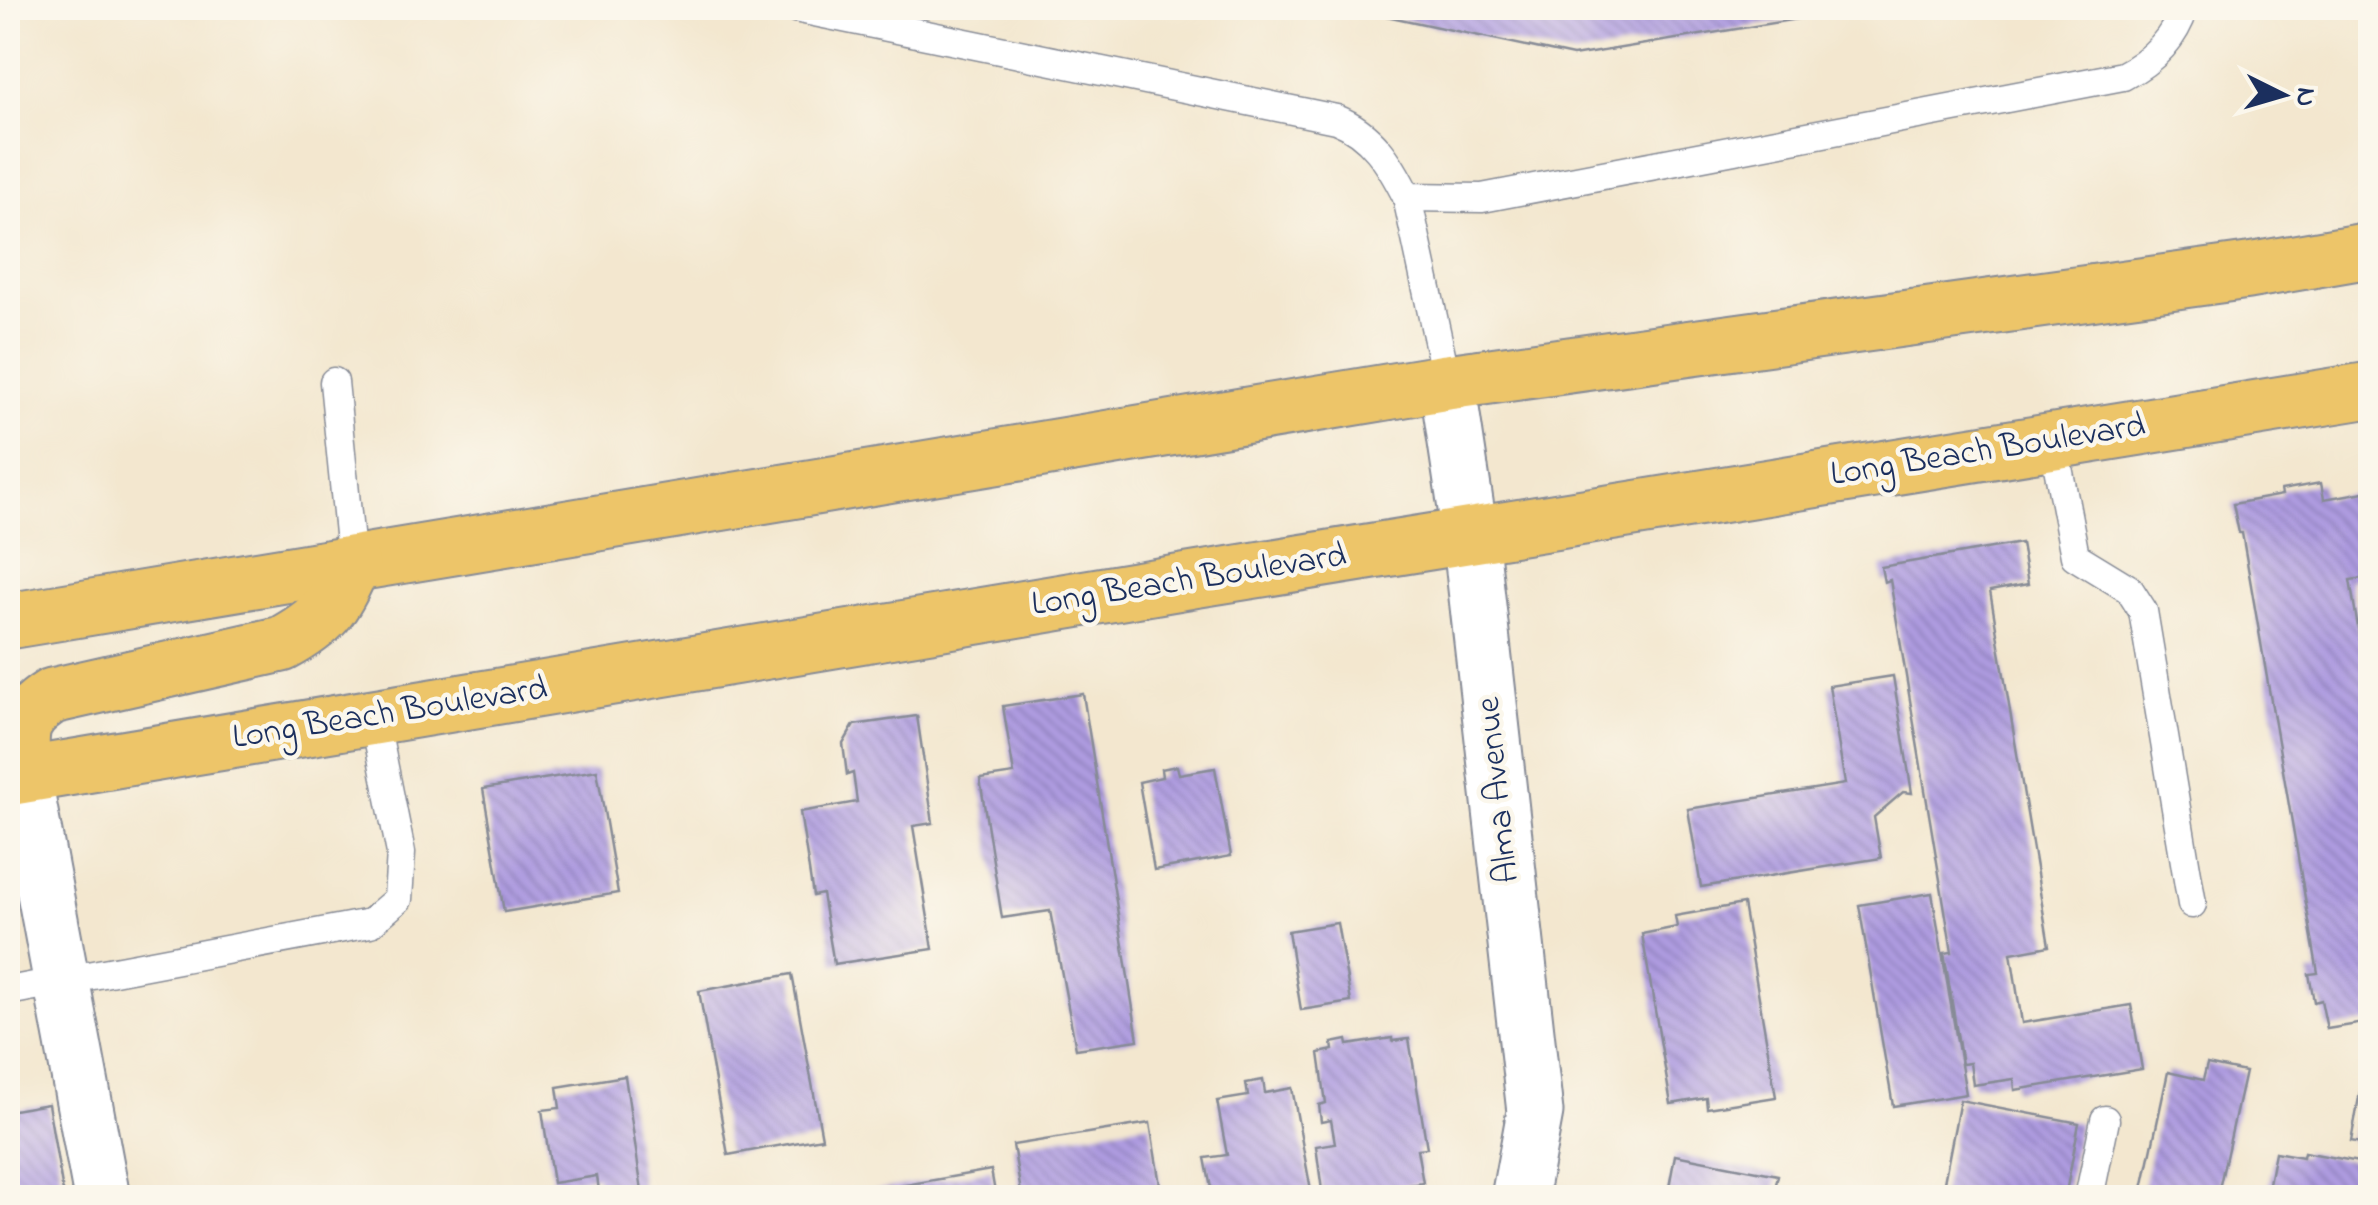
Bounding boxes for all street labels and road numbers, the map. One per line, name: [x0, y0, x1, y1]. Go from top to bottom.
street label: Long Beach Boulevard: [1827, 401, 2149, 501]
street label: Long Beach Boulevard: [1028, 531, 1350, 631]
street label: Long Beach Boulevard: [229, 664, 551, 764]
street label: Alma Avenue: [1464, 694, 1534, 886]

